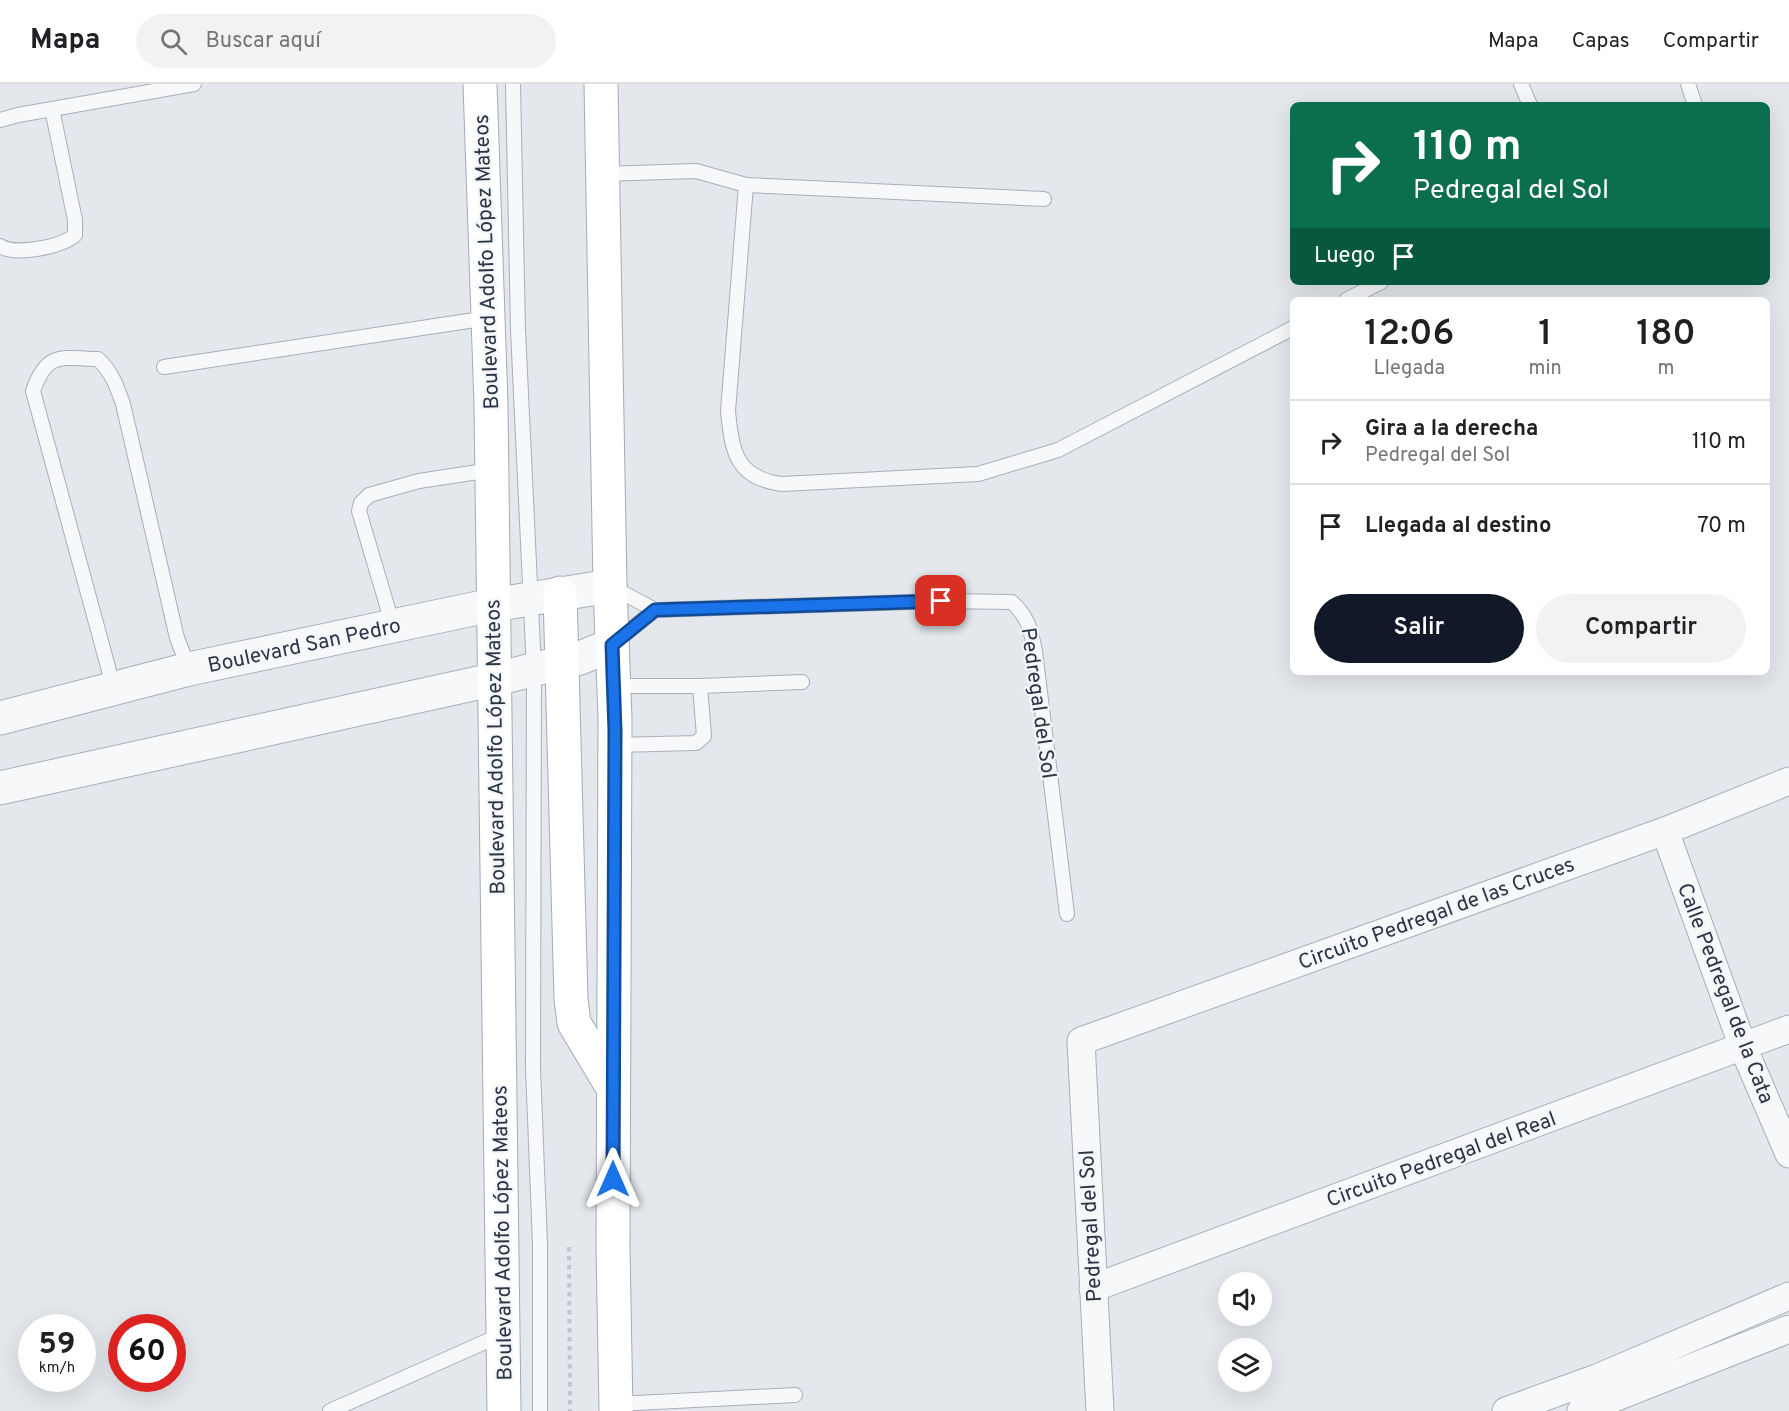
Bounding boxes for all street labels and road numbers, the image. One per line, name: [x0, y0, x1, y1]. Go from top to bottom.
street label: Boulevard Adolfo López Mateos: [469, 114, 506, 410]
street label: Boulevard Adolfo López Mateos: [480, 599, 513, 895]
street label: Boulevard San Pedro: [205, 613, 403, 680]
street label: Pedregal del Sol: [1014, 626, 1061, 781]
street label: Circuito Pedregal de las Cruces: [1295, 852, 1578, 977]
street label: Calle Pedregal de la Cata: [1670, 879, 1779, 1108]
street label: Boulevard Adolfo López Mateos: [487, 1085, 520, 1381]
street label: Circuito Pedregal del Real: [1323, 1106, 1560, 1215]
street label: Pedregal del Sol: [1074, 1149, 1109, 1303]

